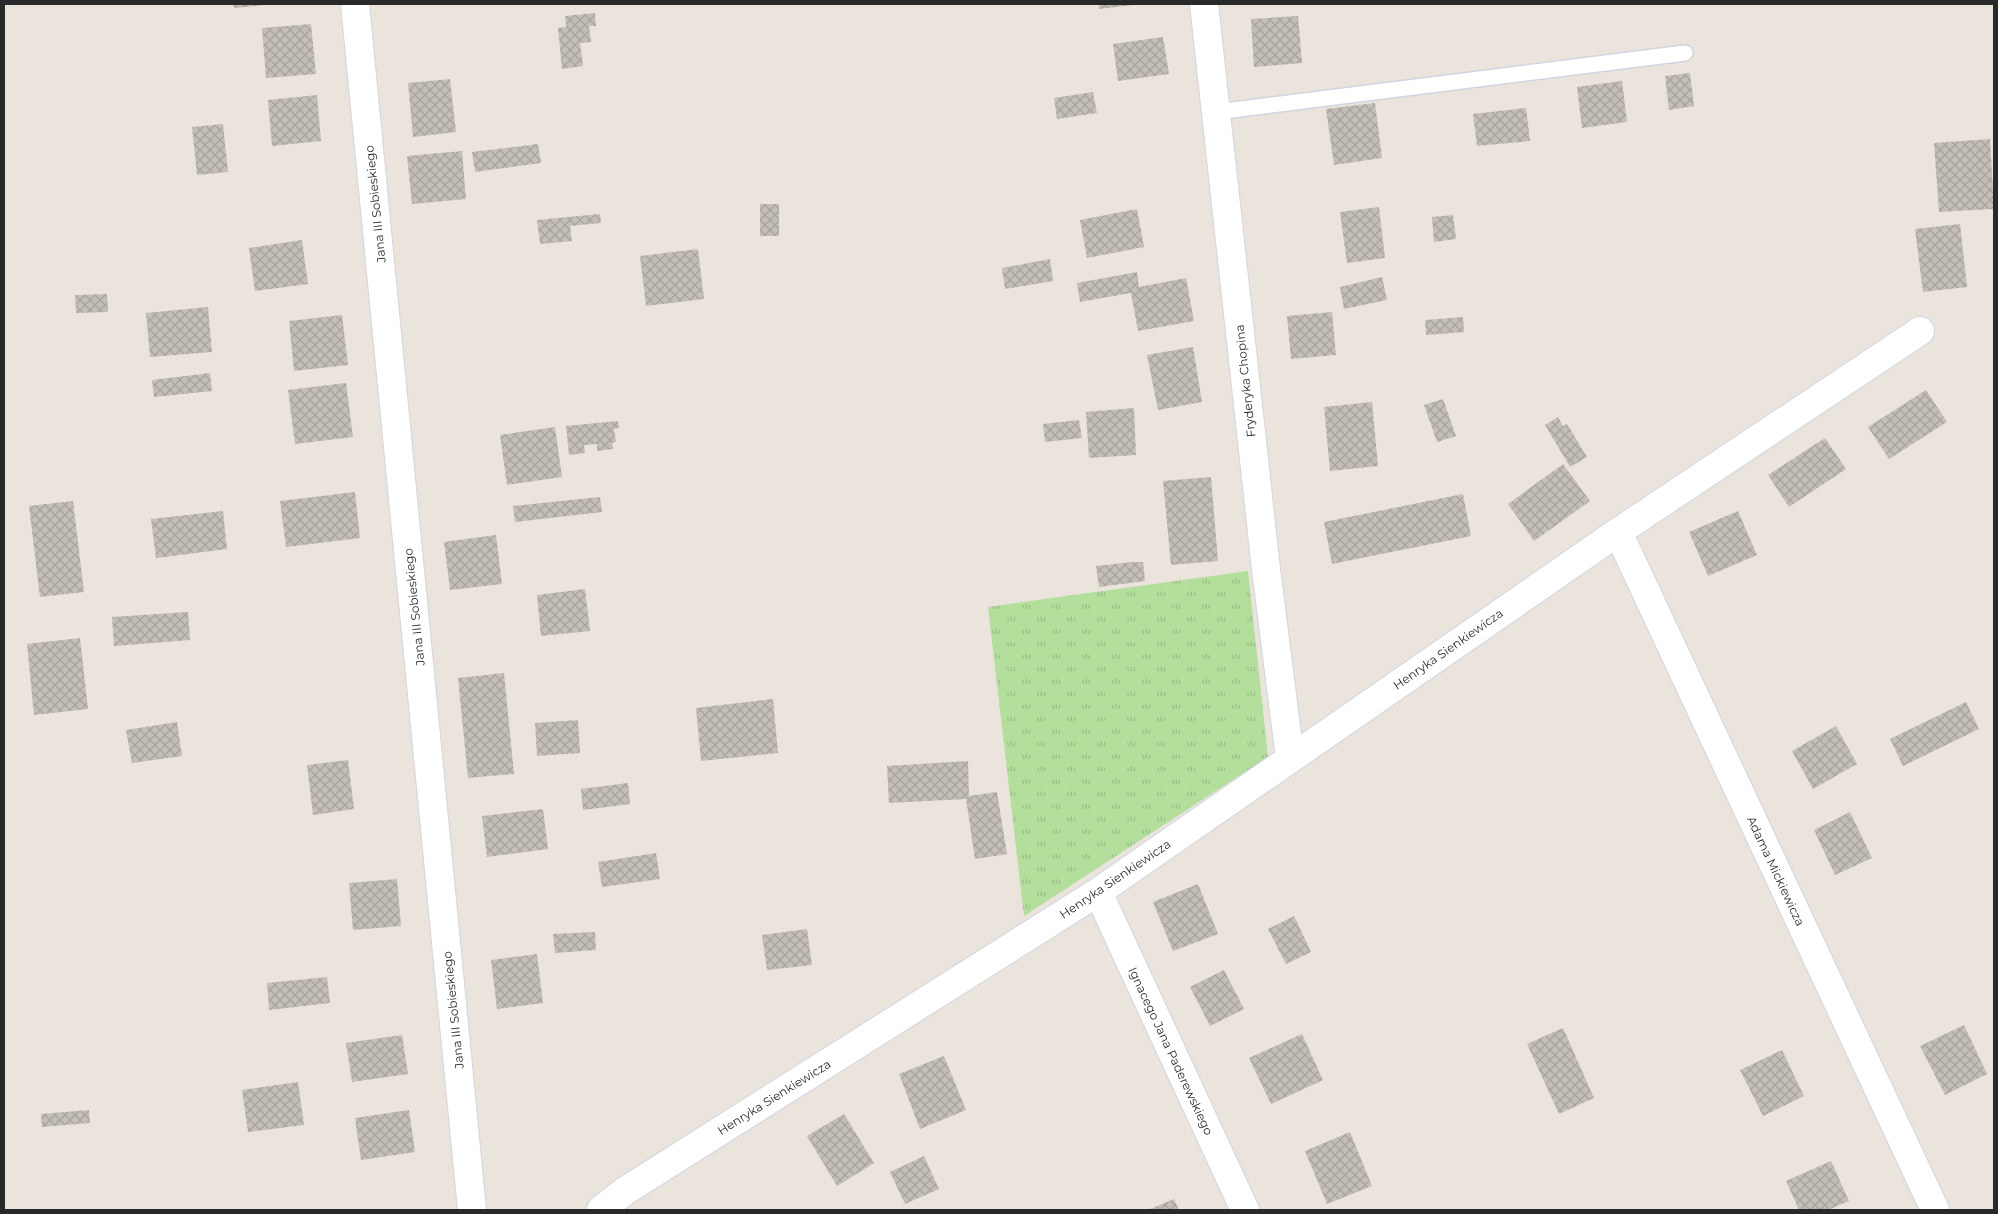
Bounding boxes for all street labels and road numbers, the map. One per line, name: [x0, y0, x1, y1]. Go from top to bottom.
street label: Jana III Sobieskiego: [361, 144, 389, 265]
street label: Fryderyka Chopina: [1232, 324, 1258, 438]
street label: Jana III Sobieskiego: [400, 547, 428, 668]
street label: Henryka Sienkiewicza: [1390, 605, 1506, 693]
street label: Adama Mickiewicza: [1744, 814, 1808, 928]
street label: Henryka Sienkiewicza: [1057, 836, 1173, 922]
street label: Jana III Sobieskiego: [439, 950, 467, 1071]
street label: Ignacego Jana Paderewskiego: [1125, 965, 1217, 1137]
street label: Henryka Sienkiewicza: [715, 1056, 833, 1138]

